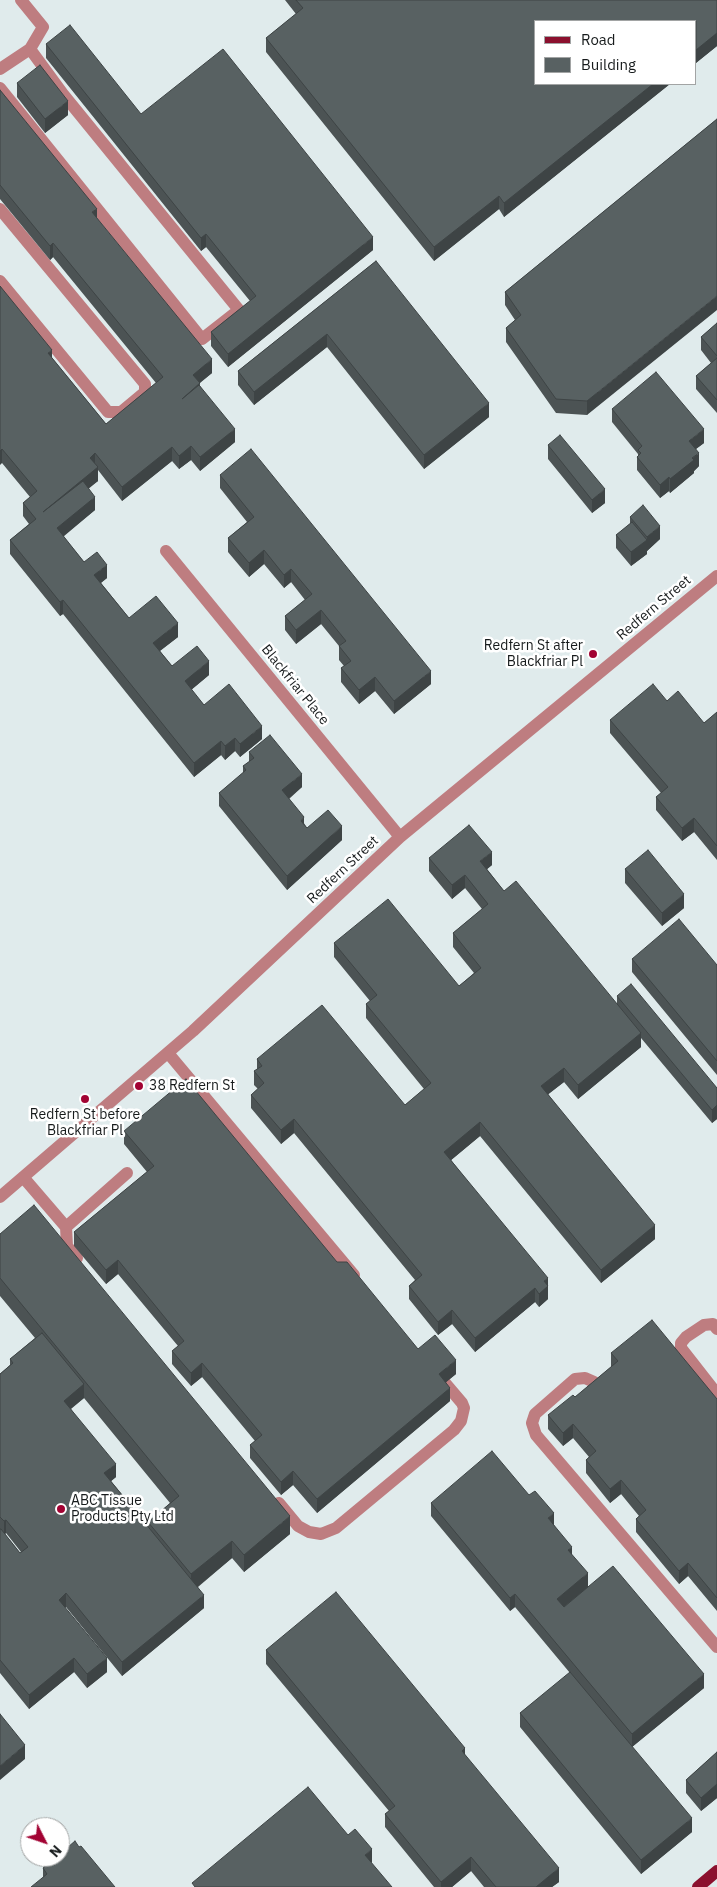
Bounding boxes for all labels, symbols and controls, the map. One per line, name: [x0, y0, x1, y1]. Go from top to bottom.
legend: [534, 20, 697, 85]
text: Road: [581, 30, 616, 49]
text: Building: [581, 55, 636, 74]
street label: Redfern Street: [614, 572, 694, 644]
place label: Redfern St after Blackfriar Pl: [484, 638, 583, 670]
street label: Blackfriar Place: [258, 641, 332, 729]
marker: Redfern St after Blackfriar Pl: [587, 648, 599, 660]
street label: Redfern Street: [304, 833, 382, 907]
place label: 38 Redfern St: [149, 1078, 235, 1094]
marker: 38 Redfern St: [133, 1080, 145, 1092]
marker: Redfern St before Blackfriar Pl: [79, 1093, 91, 1105]
place label: Redfern St before Blackfriar Pl: [30, 1107, 140, 1140]
place label: ABC Tissue Products Pty Ltd: [71, 1493, 174, 1525]
marker: ABC Tissue Products Pty Ltd: [55, 1503, 67, 1515]
north arrow: [20, 1817, 70, 1867]
text: N: [45, 1841, 66, 1861]

